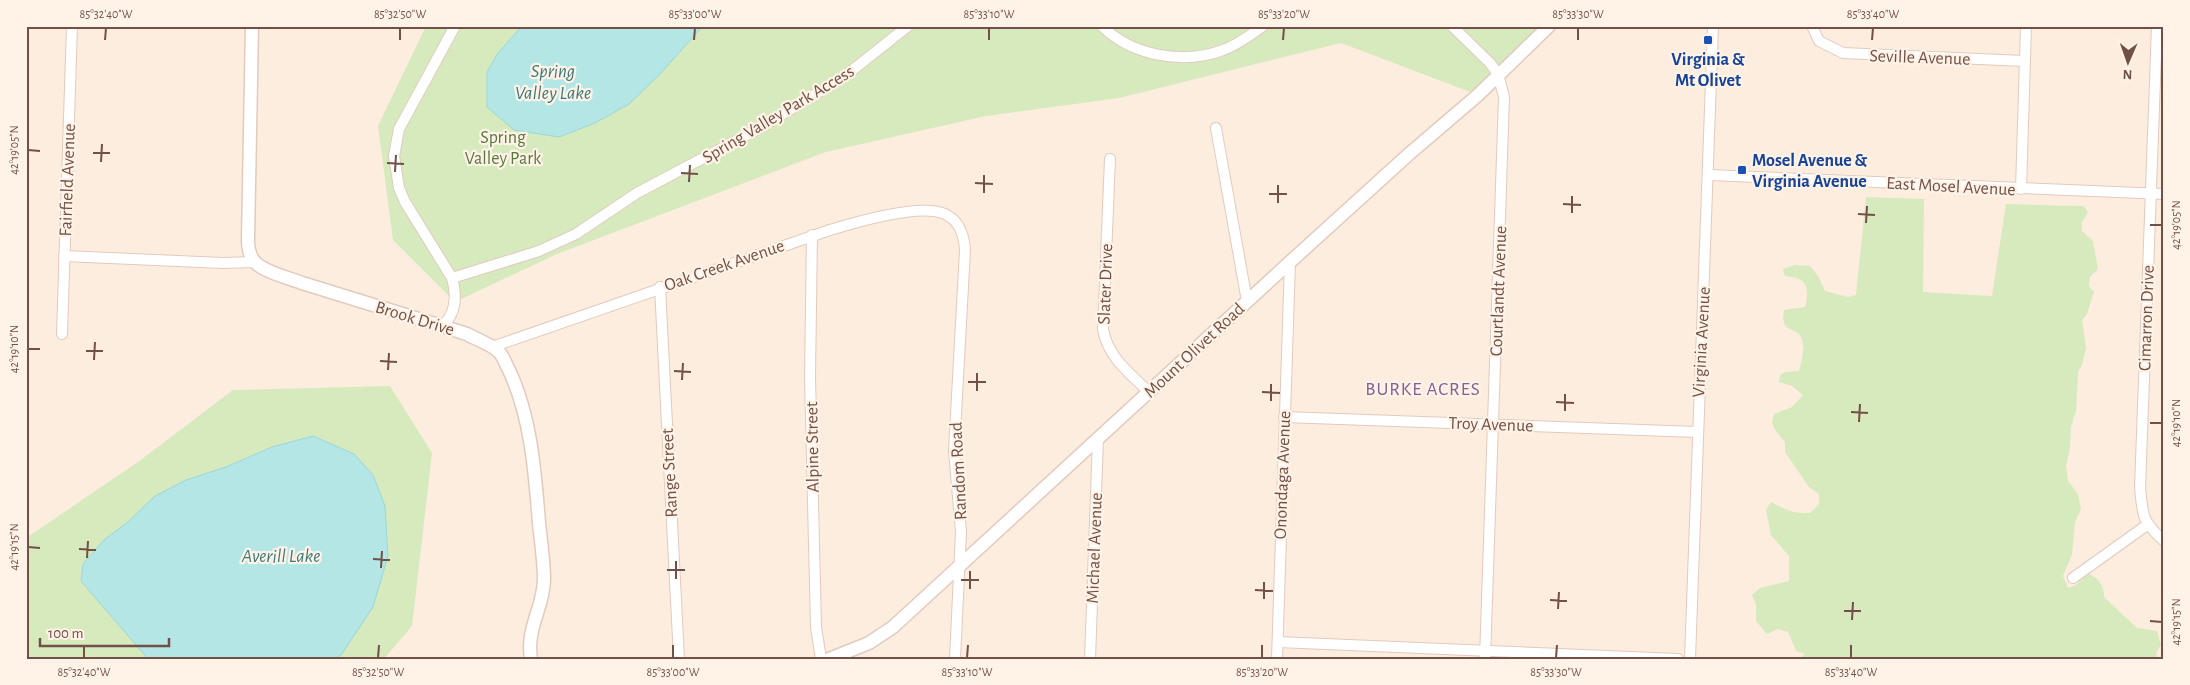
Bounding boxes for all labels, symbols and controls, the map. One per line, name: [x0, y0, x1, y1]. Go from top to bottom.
text: 85°32'40"W: [80, 8, 133, 20]
text: 85°32'50"W: [374, 8, 426, 20]
text: 85°33'00"W: [668, 8, 722, 20]
text: 85°33'10"W: [964, 8, 1015, 20]
text: 85°33'20"W: [1258, 8, 1310, 20]
text: 85°33'30"W: [1552, 8, 1604, 20]
text: 85°33'40"W: [1847, 8, 1900, 20]
marker: Virginia & Mt Olivet: [1702, 34, 1714, 46]
north arrow: [2102, 38, 2152, 88]
street label: Seville Avenue: [1869, 47, 1971, 69]
place label: Virginia & Mt Olivet: [1671, 51, 1745, 90]
water label: Spring Valley Lake: [515, 62, 591, 103]
street label: Spring Valley Park Access: [699, 62, 858, 167]
text: N: [2122, 67, 2133, 81]
street label: Fairfield Avenue: [57, 123, 79, 237]
text: 42°19'05"N: [8, 125, 20, 175]
park label: Spring Valley Park: [465, 129, 542, 168]
place label: Mosel Avenue & Virginia Avenue: [1752, 152, 1868, 191]
marker: Mosel Avenue & Virginia Avenue: [1736, 164, 1748, 176]
street label: East Mosel Avenue: [1886, 175, 2016, 199]
text: 42°19'05"N: [2170, 200, 2182, 250]
street label: Courtlandt Avenue: [1488, 225, 1510, 357]
street label: Oak Creek Avenue: [662, 237, 787, 295]
street label: Slater Drive: [1096, 243, 1116, 325]
street label: Cimarron Drive: [2136, 265, 2158, 371]
street label: Virginia Avenue: [1690, 286, 1714, 398]
street label: Brook Drive: [373, 298, 456, 339]
street label: Mount Olivet Road: [1141, 300, 1248, 402]
text: 42°19'10"N: [8, 325, 20, 373]
district label: BURKE ACRES: [1365, 380, 1481, 399]
text: 42°19'10"N: [2170, 399, 2182, 447]
street label: Alpine Street: [803, 401, 823, 493]
street label: Onondaga Avenue: [1272, 410, 1294, 540]
street label: Troy Avenue: [1448, 415, 1534, 435]
street label: Random Road: [947, 421, 971, 520]
street label: Range Street: [659, 428, 681, 518]
street label: Michael Avenue: [1084, 492, 1106, 604]
text: 42°19'15"N: [8, 523, 20, 571]
water label: Averill Lake: [241, 547, 320, 566]
text: 42°19'15"N: [2170, 598, 2182, 646]
scale bar: [40, 615, 169, 647]
text: 100 m: [48, 626, 83, 641]
text: 85°32'40"W: [58, 666, 111, 678]
text: 85°32'50"W: [352, 666, 404, 678]
text: 85°33'00"W: [646, 666, 700, 678]
text: 85°33'10"W: [942, 666, 993, 678]
text: 85°33'20"W: [1236, 666, 1288, 678]
text: 85°33'30"W: [1530, 666, 1582, 678]
text: 85°33'40"W: [1825, 666, 1878, 678]

